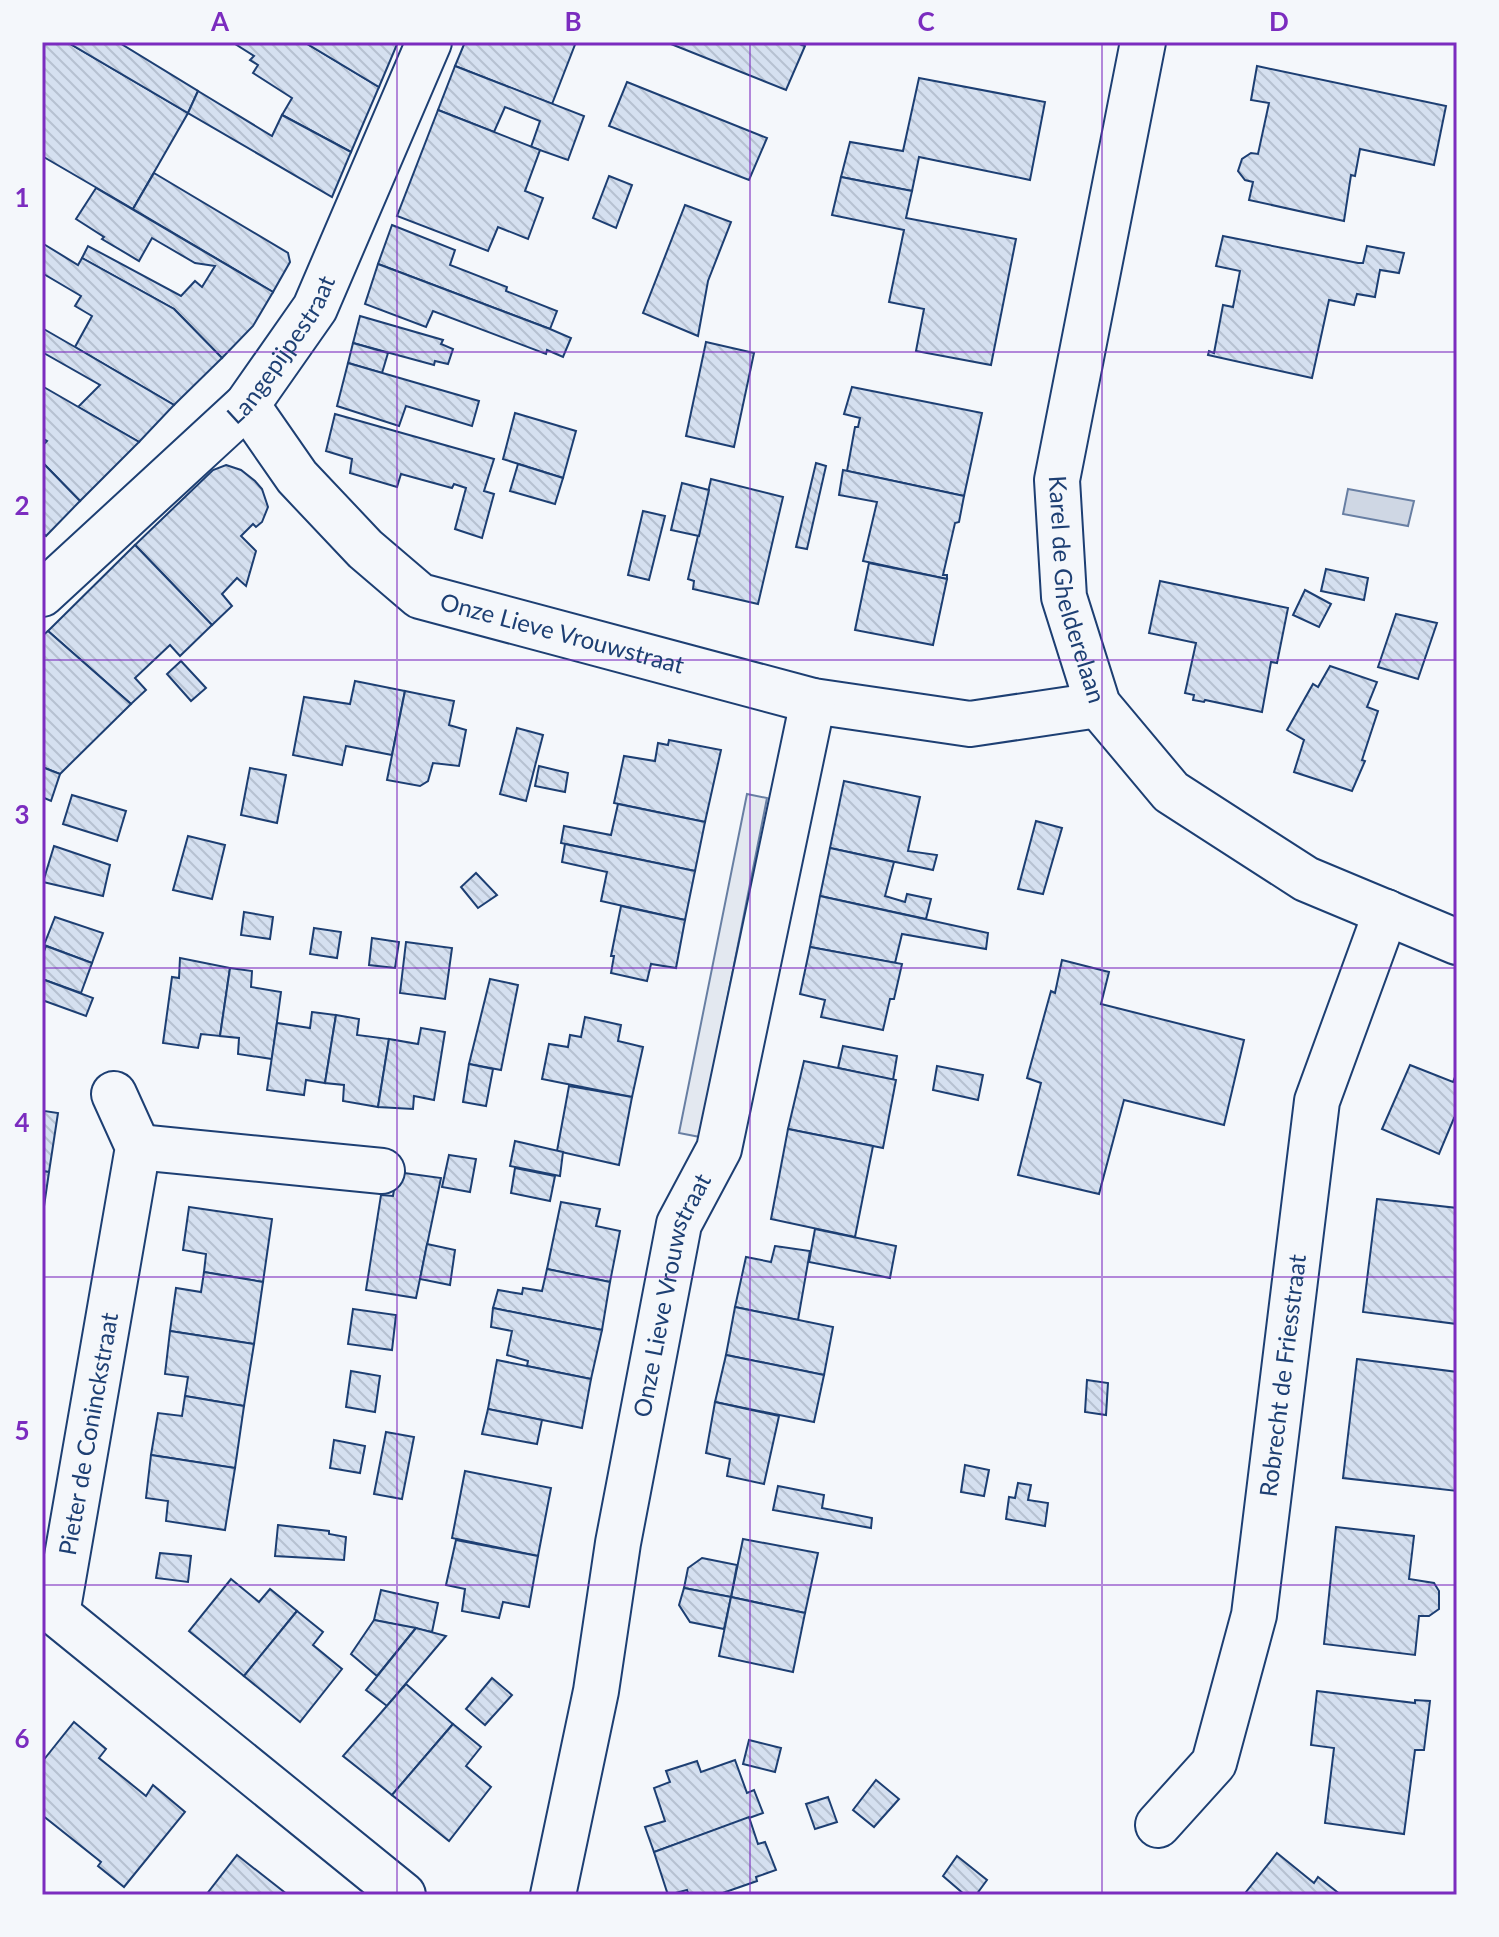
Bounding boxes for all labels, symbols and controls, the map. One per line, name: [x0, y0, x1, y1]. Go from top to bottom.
text: A: [210, 5, 230, 37]
text: B: [564, 5, 582, 37]
text: C: [917, 5, 935, 37]
text: D: [1269, 5, 1289, 37]
text: 1: [14, 181, 30, 213]
street label: Langepijpestraat: [220, 271, 340, 429]
street label: Karel de Ghelderelaan: [1044, 475, 1112, 706]
text: 2: [14, 489, 30, 521]
street label: Onze Lieve Vrouwstraat: [437, 586, 688, 679]
text: 3: [14, 798, 30, 830]
text: 4: [14, 1106, 30, 1138]
street label: Onze Lieve Vrouwstraat: [626, 1168, 716, 1419]
street label: Robrecht de Friesstraat: [1253, 1252, 1311, 1498]
street label: Pieter de Coninckstraat: [52, 1310, 123, 1557]
text: 5: [14, 1414, 30, 1446]
text: 6: [14, 1722, 30, 1754]

